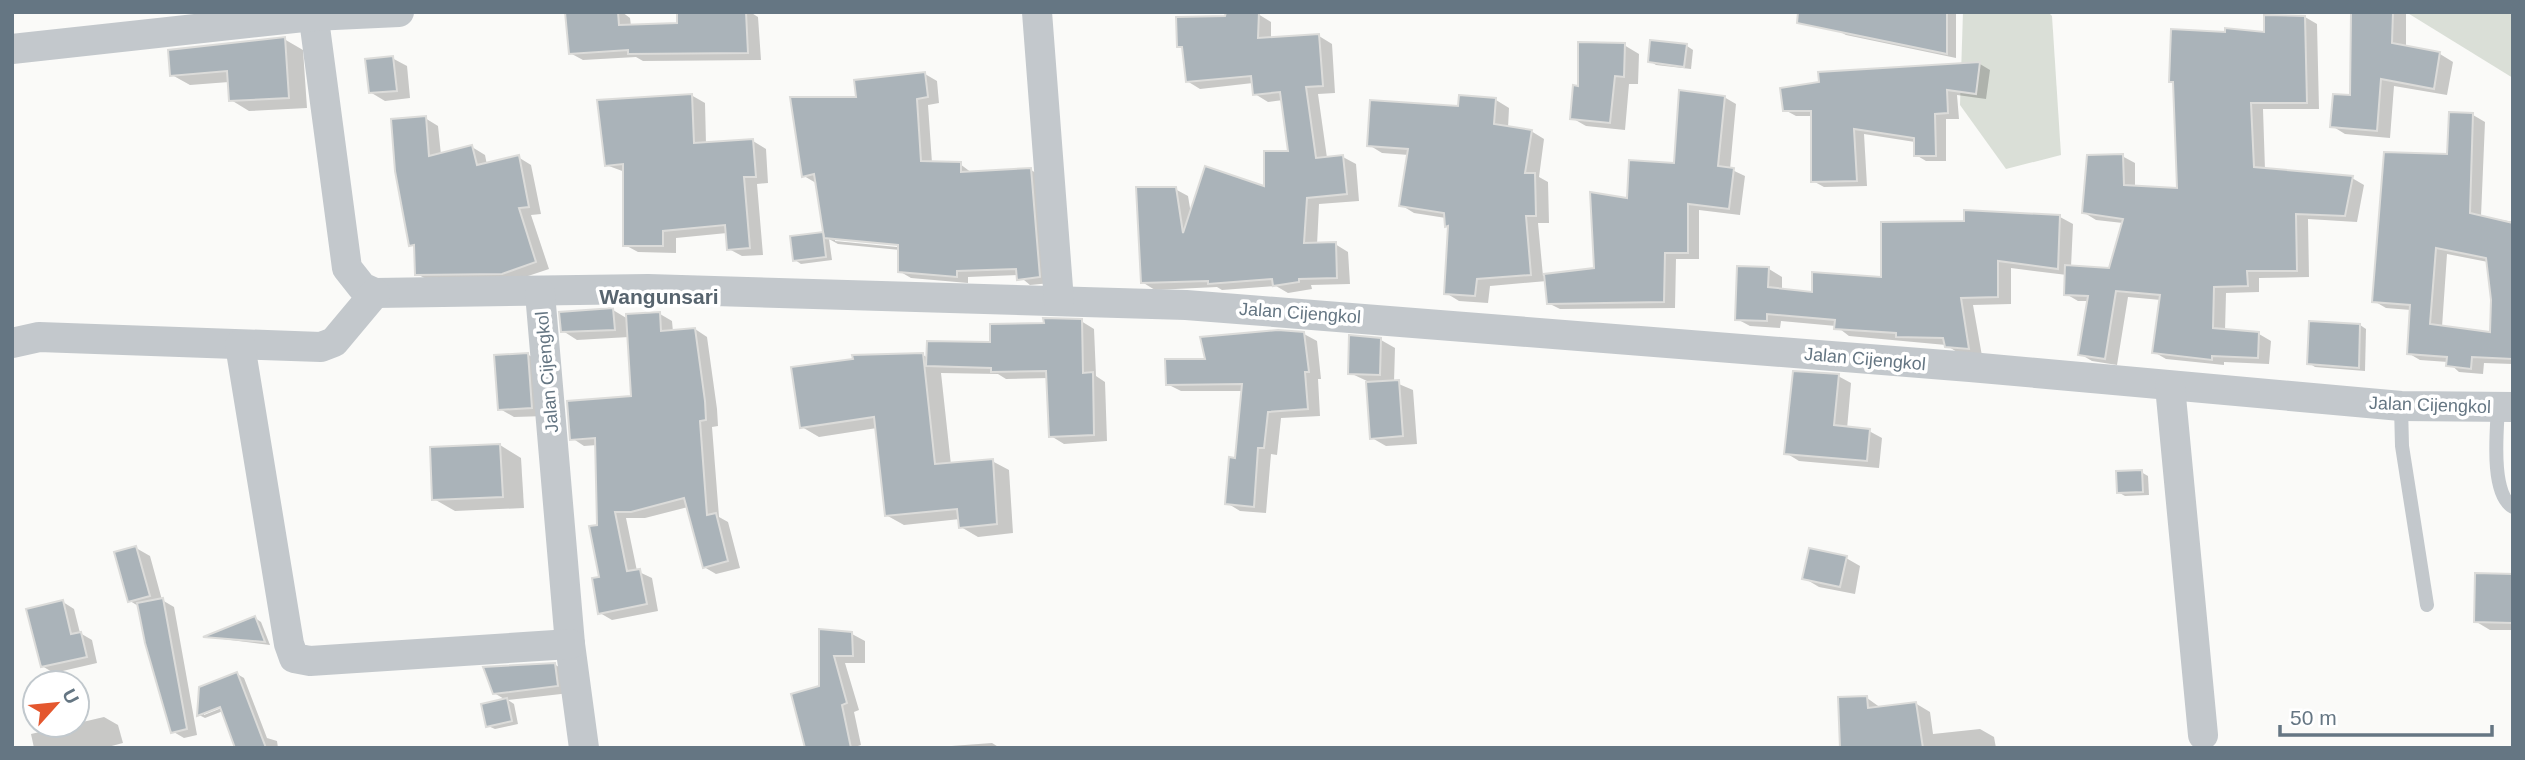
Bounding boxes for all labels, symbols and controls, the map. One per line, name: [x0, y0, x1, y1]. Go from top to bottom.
district label: Wangunsari: [599, 285, 719, 308]
street label: Jalan Cijengkol: [1238, 299, 1362, 327]
street label: Jalan Cijengkol: [532, 310, 562, 434]
street label: Jalan Cijengkol: [1803, 344, 1927, 374]
street label: Jalan Cijengkol: [2369, 393, 2491, 417]
north arrow: [21, 669, 91, 739]
text: U: [58, 686, 83, 707]
scale bar: [2280, 694, 2492, 738]
text: 50 m: [2290, 706, 2337, 729]

